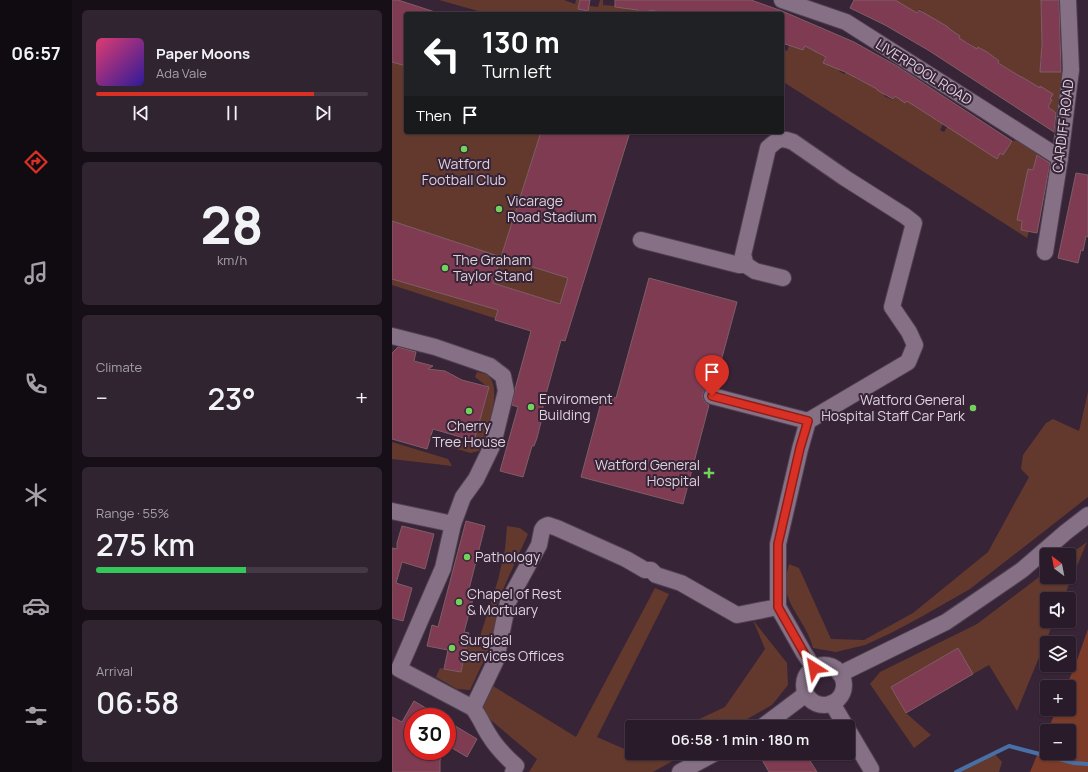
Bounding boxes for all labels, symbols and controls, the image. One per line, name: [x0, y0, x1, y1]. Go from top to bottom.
text: 130 m: [482, 23, 560, 61]
icon: left: [416, 28, 468, 80]
street label: LIVERPOOL ROAD: [872, 34, 976, 109]
text: 06:57: [11, 41, 61, 65]
text: Paper Moons: [156, 43, 250, 64]
text: Turn left: [482, 59, 552, 83]
text: Ada Vale: [156, 64, 207, 82]
street label: CARDIFF ROAD: [1047, 78, 1078, 174]
icon: previous: [130, 102, 152, 124]
icon: pause: [221, 102, 243, 124]
icon: next: [312, 102, 334, 124]
icon: arrive: [459, 104, 481, 126]
text: Then: [416, 105, 451, 126]
marker: Watford Football Club: [459, 144, 469, 154]
icon: directions: [22, 148, 50, 176]
place label: Watford Football Club: [422, 154, 506, 189]
text: 28: [201, 189, 263, 260]
place label: Vicarage Road Stadium: [507, 191, 597, 226]
marker: Vicarage Road Stadium: [494, 204, 504, 214]
place label: The Graham Taylor Stand: [453, 250, 533, 285]
text: km/h: [217, 251, 247, 269]
icon: music: [22, 259, 50, 287]
marker: The Graham Taylor Stand: [440, 263, 450, 273]
pin: [695, 355, 729, 396]
text: Climate: [96, 358, 142, 376]
icon: arrive: [701, 361, 723, 383]
icon: phone: [22, 370, 50, 398]
text: 23°: [207, 378, 256, 419]
text: −: [96, 383, 108, 413]
text: +: [355, 383, 368, 413]
place label: Enviroment Building: [539, 389, 613, 424]
place label: Watford General Hospital Staff Car Park: [821, 390, 966, 425]
marker: Enviroment Building: [526, 402, 536, 412]
marker: Watford General Hospital Staff Car Park: [968, 403, 978, 413]
marker: Cherry Tree House: [464, 406, 474, 416]
place label: Cherry Tree House: [432, 416, 506, 451]
place label: Watford General Hospital: [595, 455, 700, 490]
marker: Watford General Hospital: [703, 467, 715, 479]
icon: climate: [22, 481, 50, 509]
text: Range · 55%: [96, 504, 169, 522]
text: 275 km: [96, 524, 195, 565]
place label: Pathology: [475, 547, 541, 566]
north arrow: [1040, 548, 1076, 584]
map controls: [1040, 548, 1076, 760]
marker: Pathology: [462, 552, 472, 562]
place label: Chapel of Rest & Mortuary: [467, 584, 562, 619]
icon: car: [22, 592, 50, 620]
button: sound: [1040, 592, 1076, 628]
marker: Chapel of Rest & Mortuary: [454, 597, 464, 607]
place label: Surgical Services Offices: [460, 630, 564, 665]
button: layers: [1040, 636, 1076, 672]
marker: Surgical Services Offices: [447, 643, 457, 653]
position arrow: [793, 647, 835, 689]
text: Arrival: [96, 662, 133, 680]
button: +: [1040, 680, 1076, 716]
text: 06:58: [96, 682, 179, 723]
icon: filters: [22, 702, 50, 730]
speed limit sign: 30: [404, 708, 456, 760]
button: −: [1040, 724, 1076, 760]
text: 06:58 · 1 min · 180 m: [671, 729, 809, 750]

